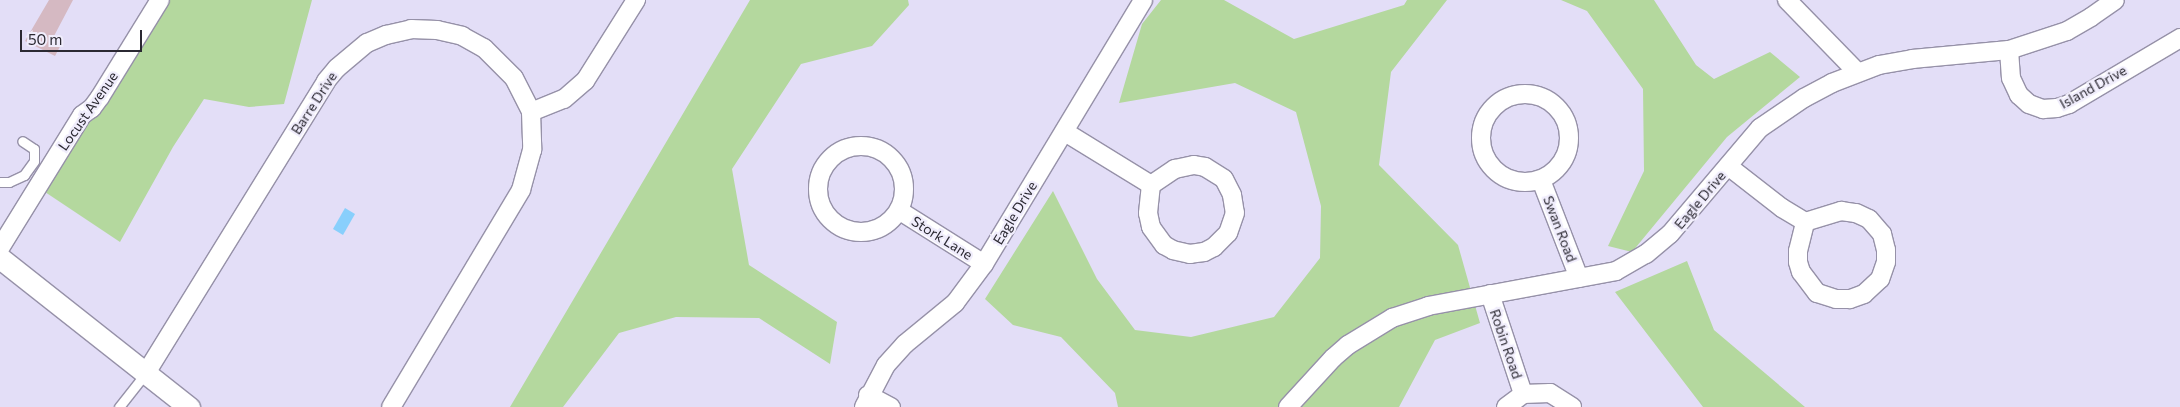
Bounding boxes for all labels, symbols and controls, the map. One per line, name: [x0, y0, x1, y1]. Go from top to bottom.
scale bar: [22, 20, 145, 52]
text: 50 m: [28, 30, 62, 48]
street label: Island Drive: [2057, 62, 2129, 112]
street label: Locust Avenue: [55, 68, 121, 154]
street label: Barre Drive: [288, 69, 340, 137]
street label: Eagle Drive: [1671, 168, 1729, 232]
street label: Eagle Drive: [990, 178, 1040, 248]
street label: Swan Road: [1540, 193, 1580, 265]
street label: Stork Lane: [908, 213, 976, 263]
street label: Robin Road: [1486, 307, 1526, 381]

